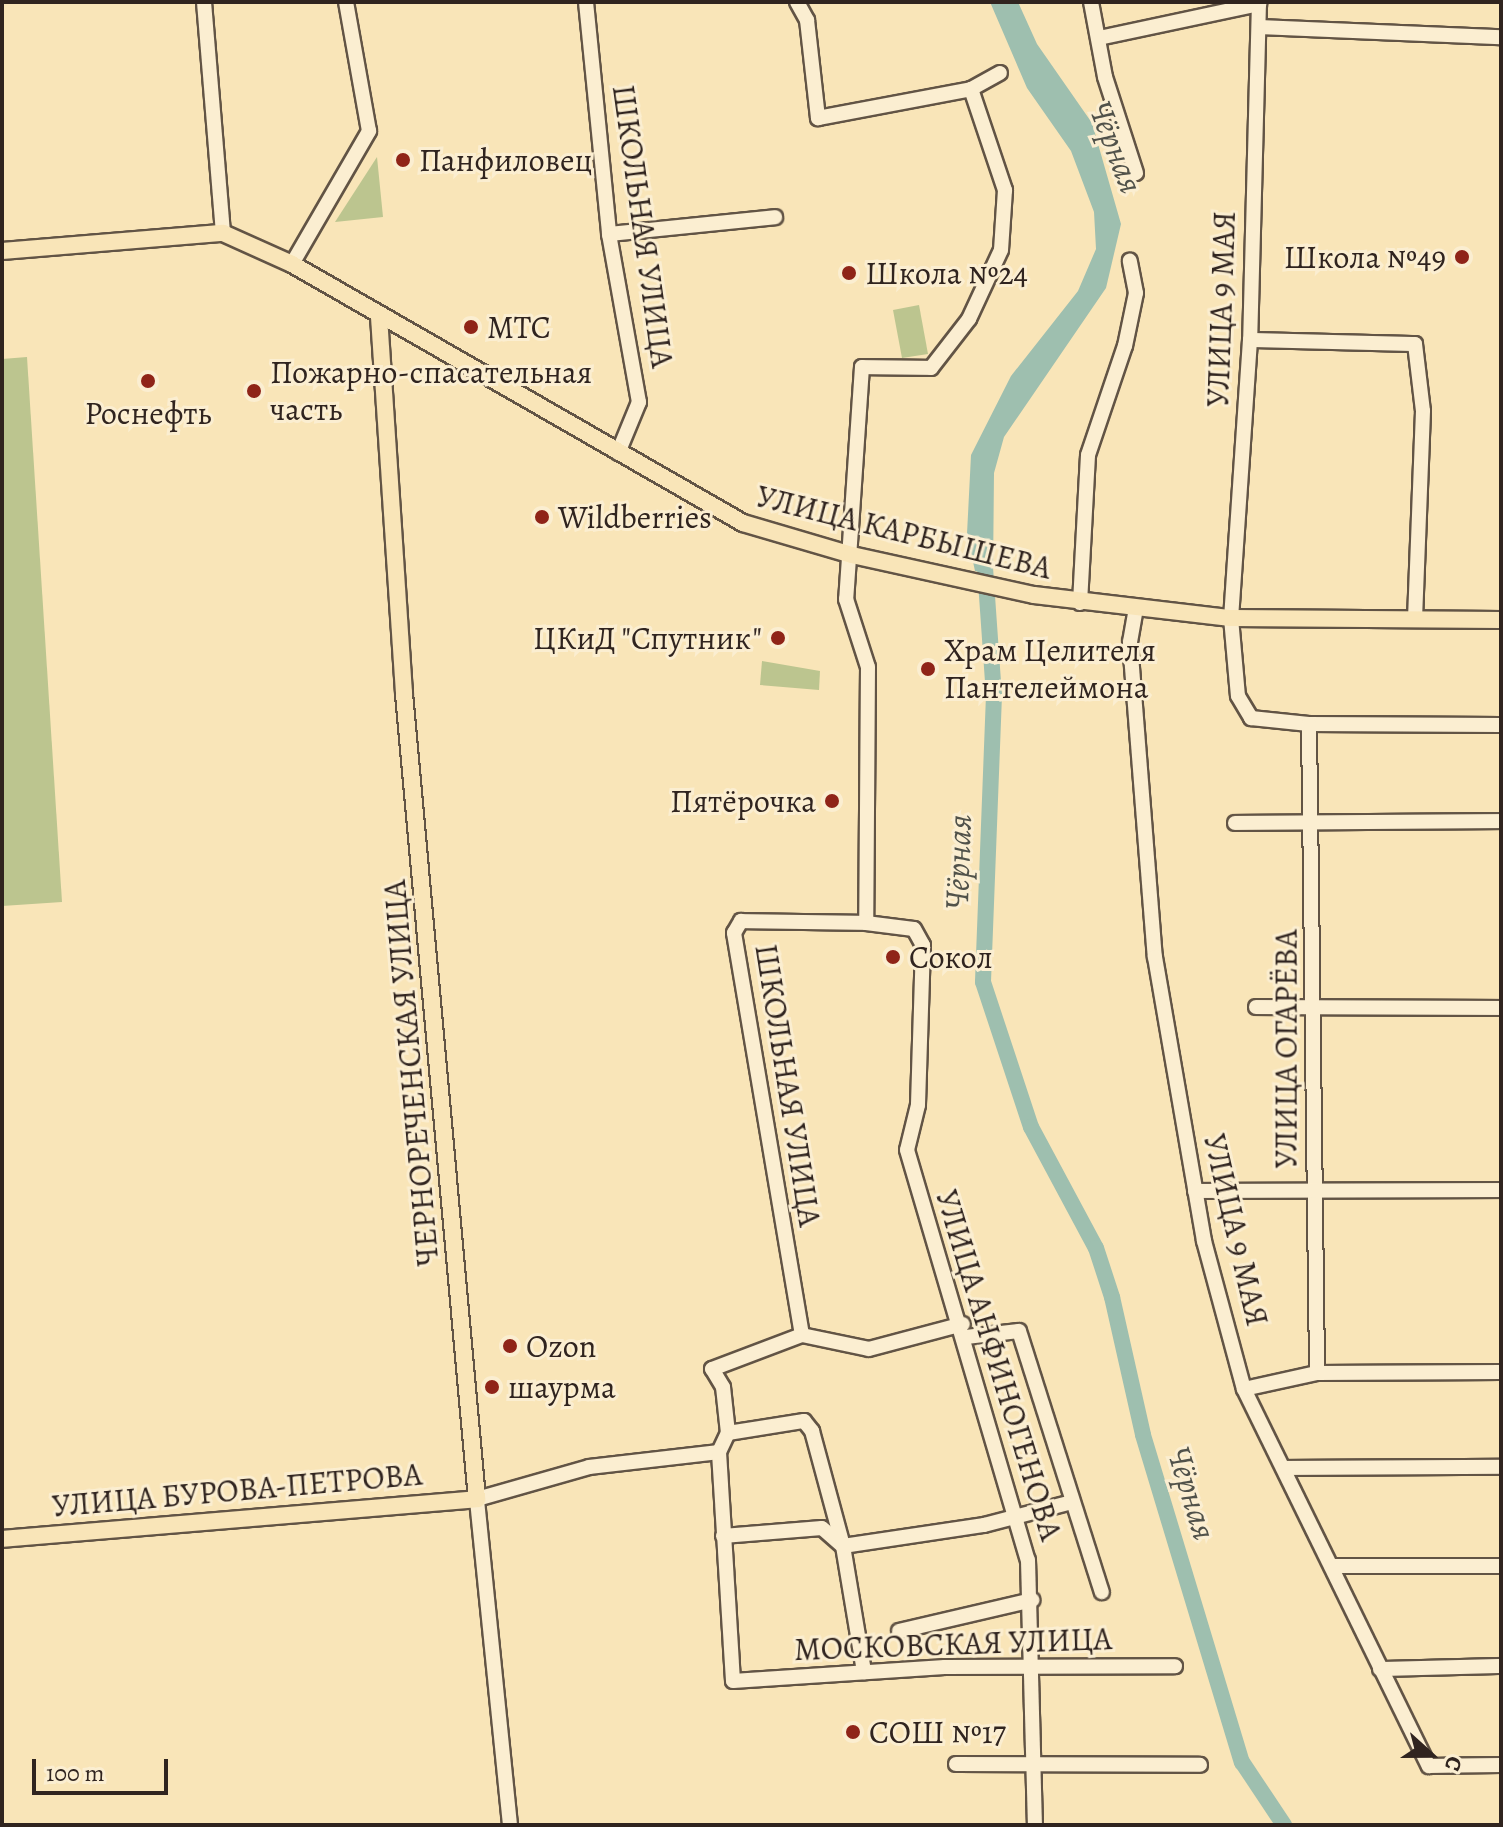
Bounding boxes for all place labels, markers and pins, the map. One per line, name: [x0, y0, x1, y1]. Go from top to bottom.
place label: Панфиловец: [419, 141, 592, 179]
marker: Панфиловец: [394, 151, 412, 169]
place label: Школа №49: [1284, 238, 1446, 276]
marker: Школа №49: [1453, 248, 1471, 266]
place label: Школа №24: [865, 254, 1028, 292]
marker: Школа №24: [840, 264, 858, 282]
place label: МТС: [487, 308, 551, 346]
marker: МТС: [462, 318, 480, 336]
place label: Пожарно-спасательная часть: [270, 354, 592, 429]
marker: Роснефть: [139, 372, 157, 390]
marker: Пожарно-спасательная часть: [245, 382, 263, 400]
place label: Роснефть: [84, 394, 212, 432]
place label: Wildberries: [558, 498, 712, 536]
marker: Wildberries: [533, 508, 551, 526]
place label: ЦКиД "Спутник": [533, 619, 762, 657]
marker: ЦКиД "Спутник": [769, 629, 787, 647]
place label: Храм Целителя Пантелеймона: [944, 632, 1156, 707]
marker: Храм Целителя Пантелеймона: [919, 660, 937, 678]
place label: Пятёрочка: [670, 782, 816, 820]
marker: Пятёрочка: [823, 792, 841, 810]
place label: Сокол: [909, 938, 993, 976]
marker: Сокол: [884, 948, 902, 966]
place label: Ozon: [526, 1327, 596, 1365]
marker: Ozon: [501, 1337, 519, 1355]
place label: шаурма: [508, 1368, 616, 1406]
marker: шаурма: [483, 1378, 501, 1396]
place label: СОШ №17: [869, 1713, 1006, 1751]
marker: СОШ №17: [844, 1723, 862, 1741]

